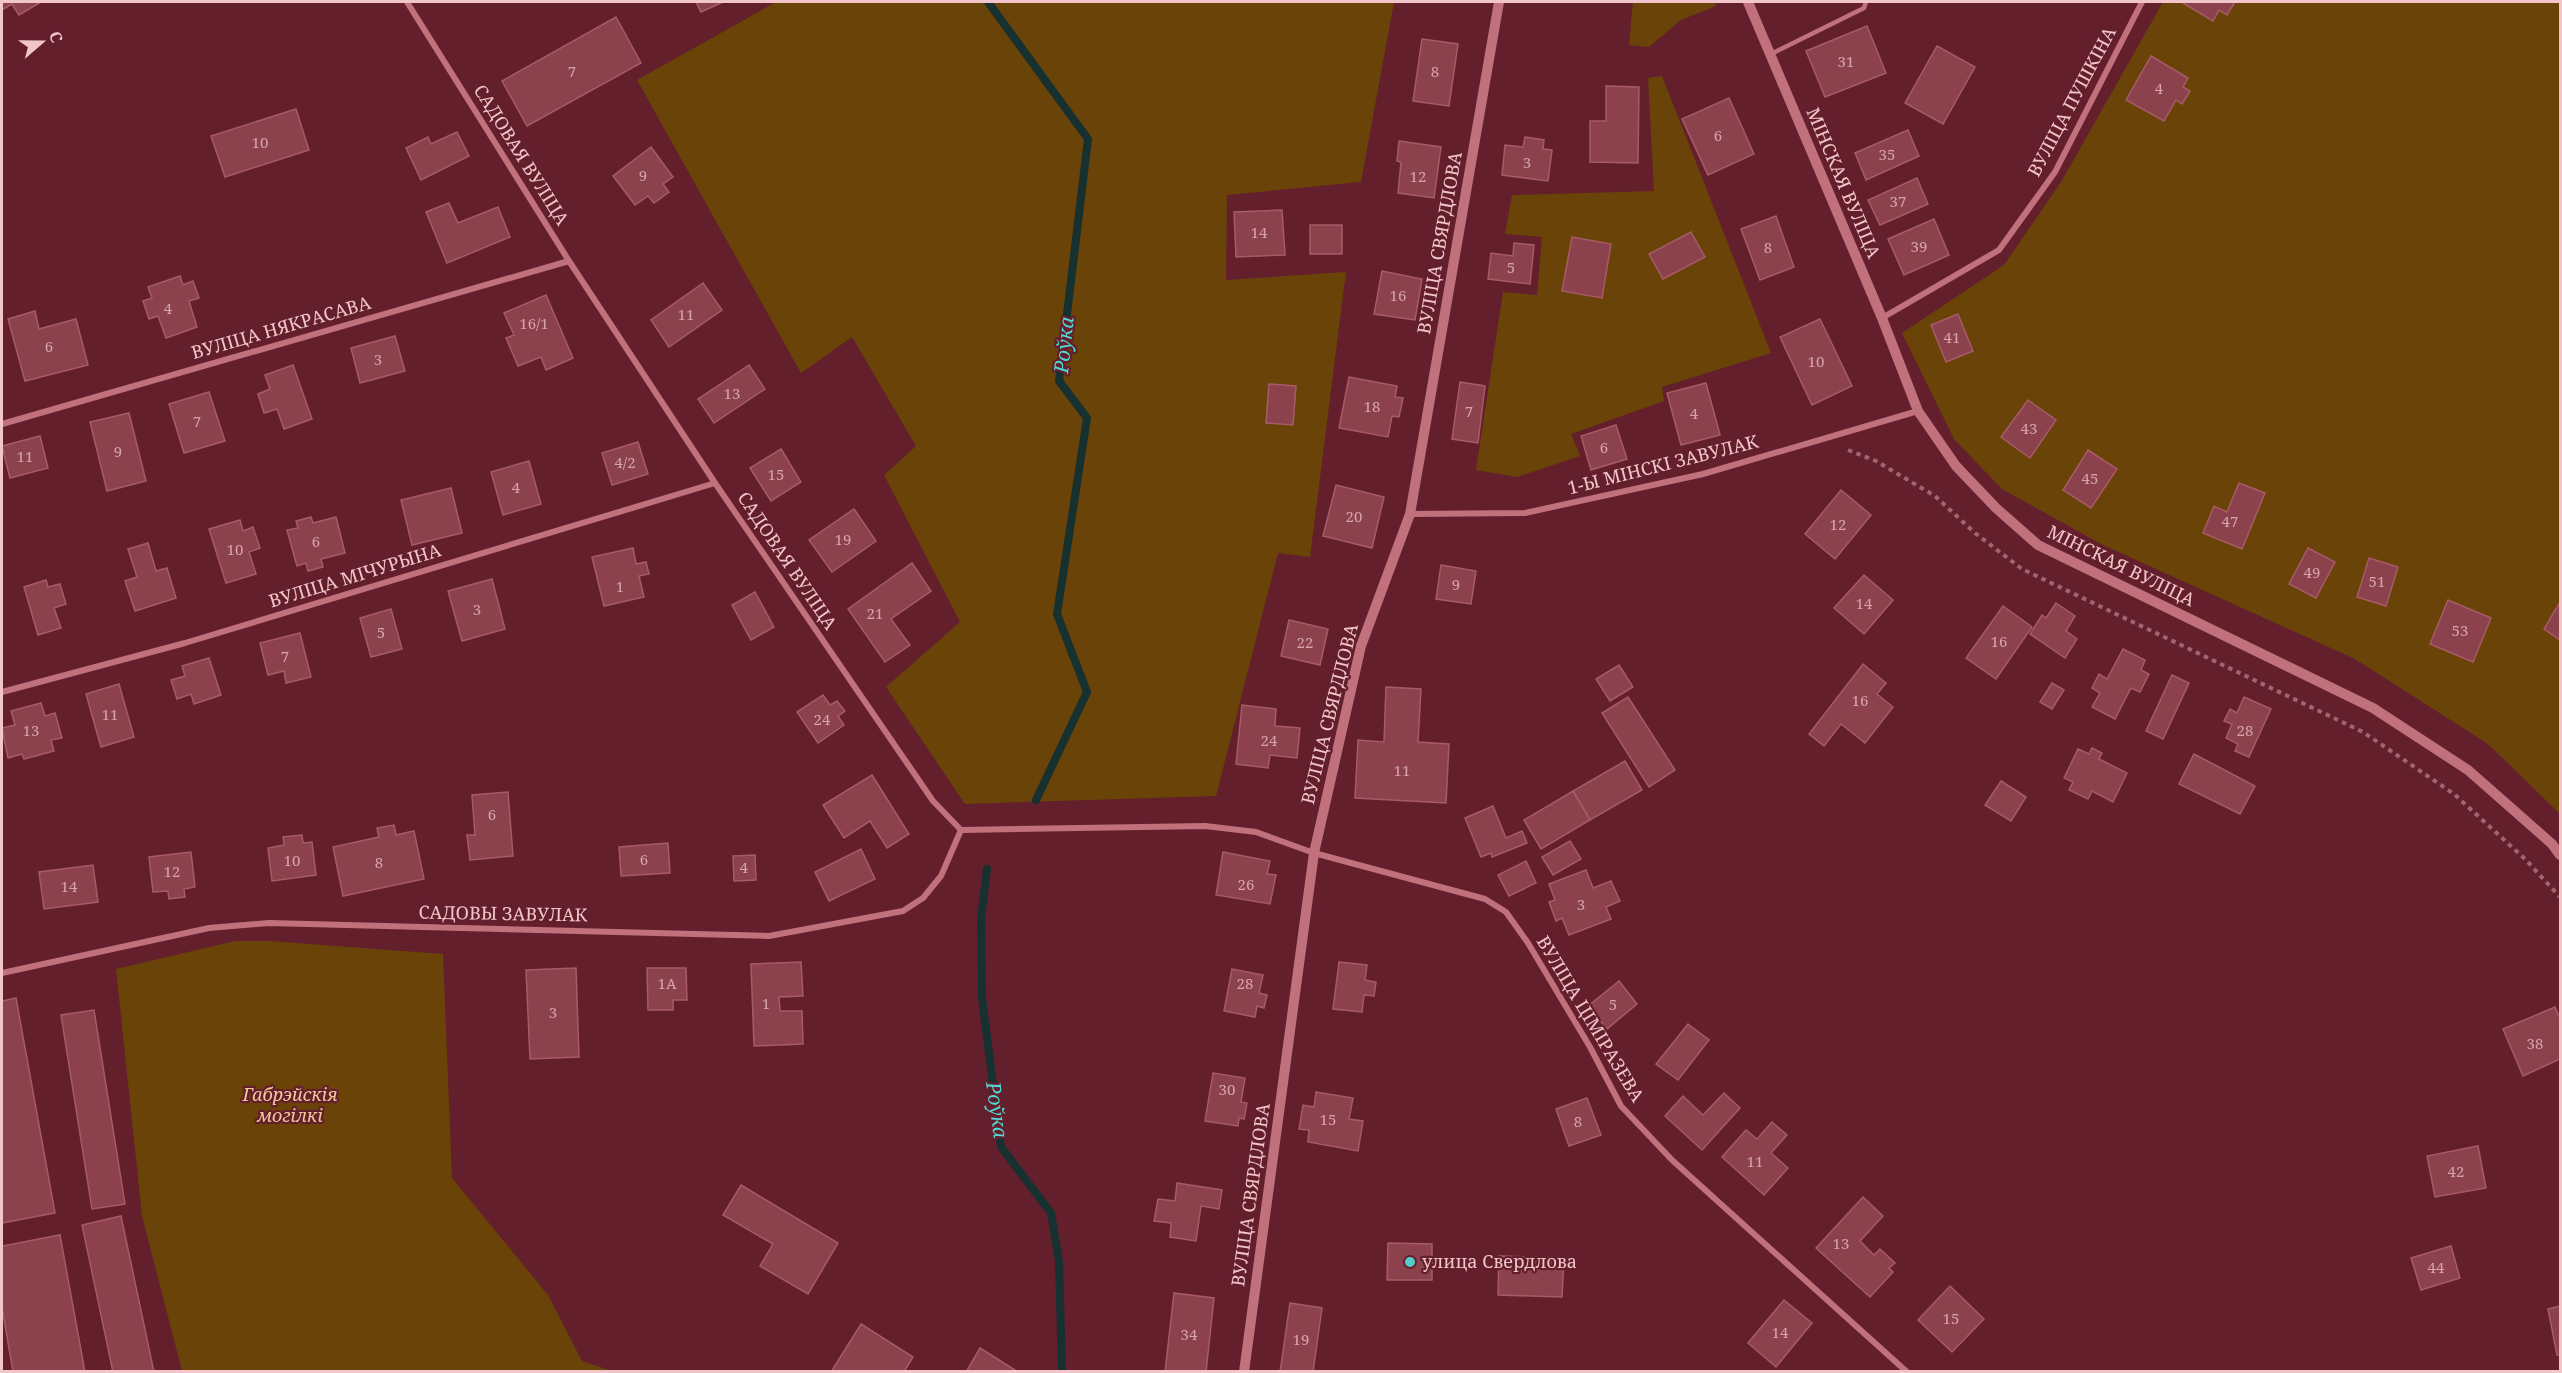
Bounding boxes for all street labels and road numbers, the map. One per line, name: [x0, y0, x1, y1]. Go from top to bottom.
street label: ВУЛІЦА ПУШКІНА: [2021, 22, 2121, 181]
street label: САДОВАЯ ВУЛІЦА: [469, 80, 575, 230]
street label: МІНСКАЯ ВУЛІЦА: [1801, 104, 1887, 262]
street label: ВУЛІЦА СВЯРДЛОВА: [1411, 149, 1467, 336]
street label: ВУЛІЦА НЯКРАСАВА: [188, 290, 374, 364]
street label: 1-Ы МІНСКІ ЗАВУЛАК: [1565, 429, 1761, 499]
street label: САДОВАЯ ВУЛІЦА: [733, 487, 843, 634]
street label: МІНСКАЯ ВУЛІЦА: [2044, 519, 2199, 611]
street label: ВУЛІЦА МІЧУРЫНА: [266, 537, 444, 613]
street label: ВУЛІЦА СВЯРДЛОВА: [1295, 621, 1363, 806]
street label: САДОВЫ ЗАВУЛАК: [418, 900, 588, 926]
street label: ВУЛІЦА ЦІМІРАЗЕВА: [1532, 931, 1650, 1106]
street label: ВУЛІЦА СВЯРДЛОВА: [1225, 1101, 1275, 1288]

